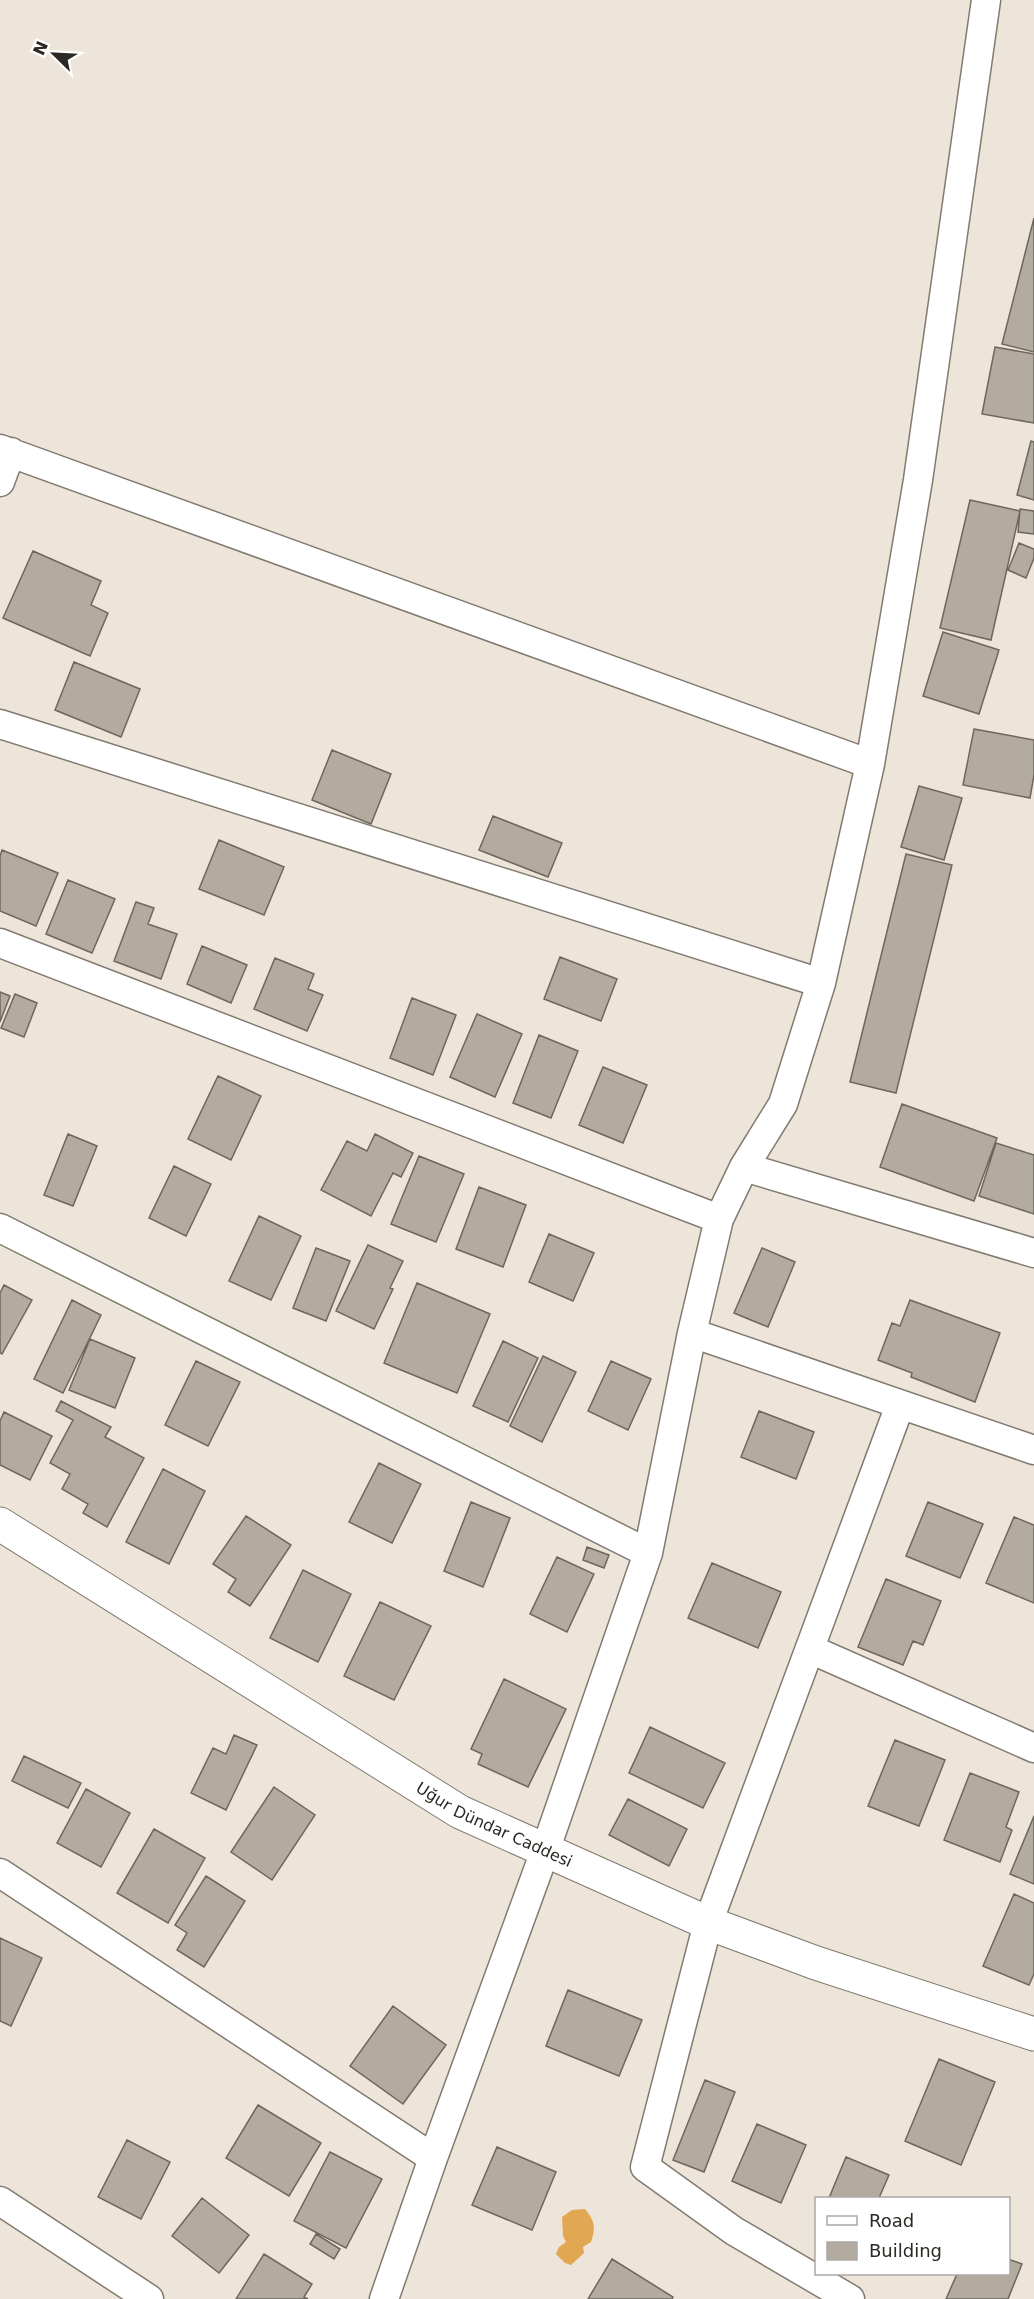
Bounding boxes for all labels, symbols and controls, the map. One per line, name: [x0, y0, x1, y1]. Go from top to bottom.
north arrow: [24, 24, 84, 84]
text: N: [29, 38, 52, 58]
street label: Uğur Dündar Caddesi: [413, 1778, 575, 1871]
legend: [815, 2197, 1010, 2275]
text: Road: [869, 2210, 914, 2231]
text: Building: [869, 2240, 942, 2261]

